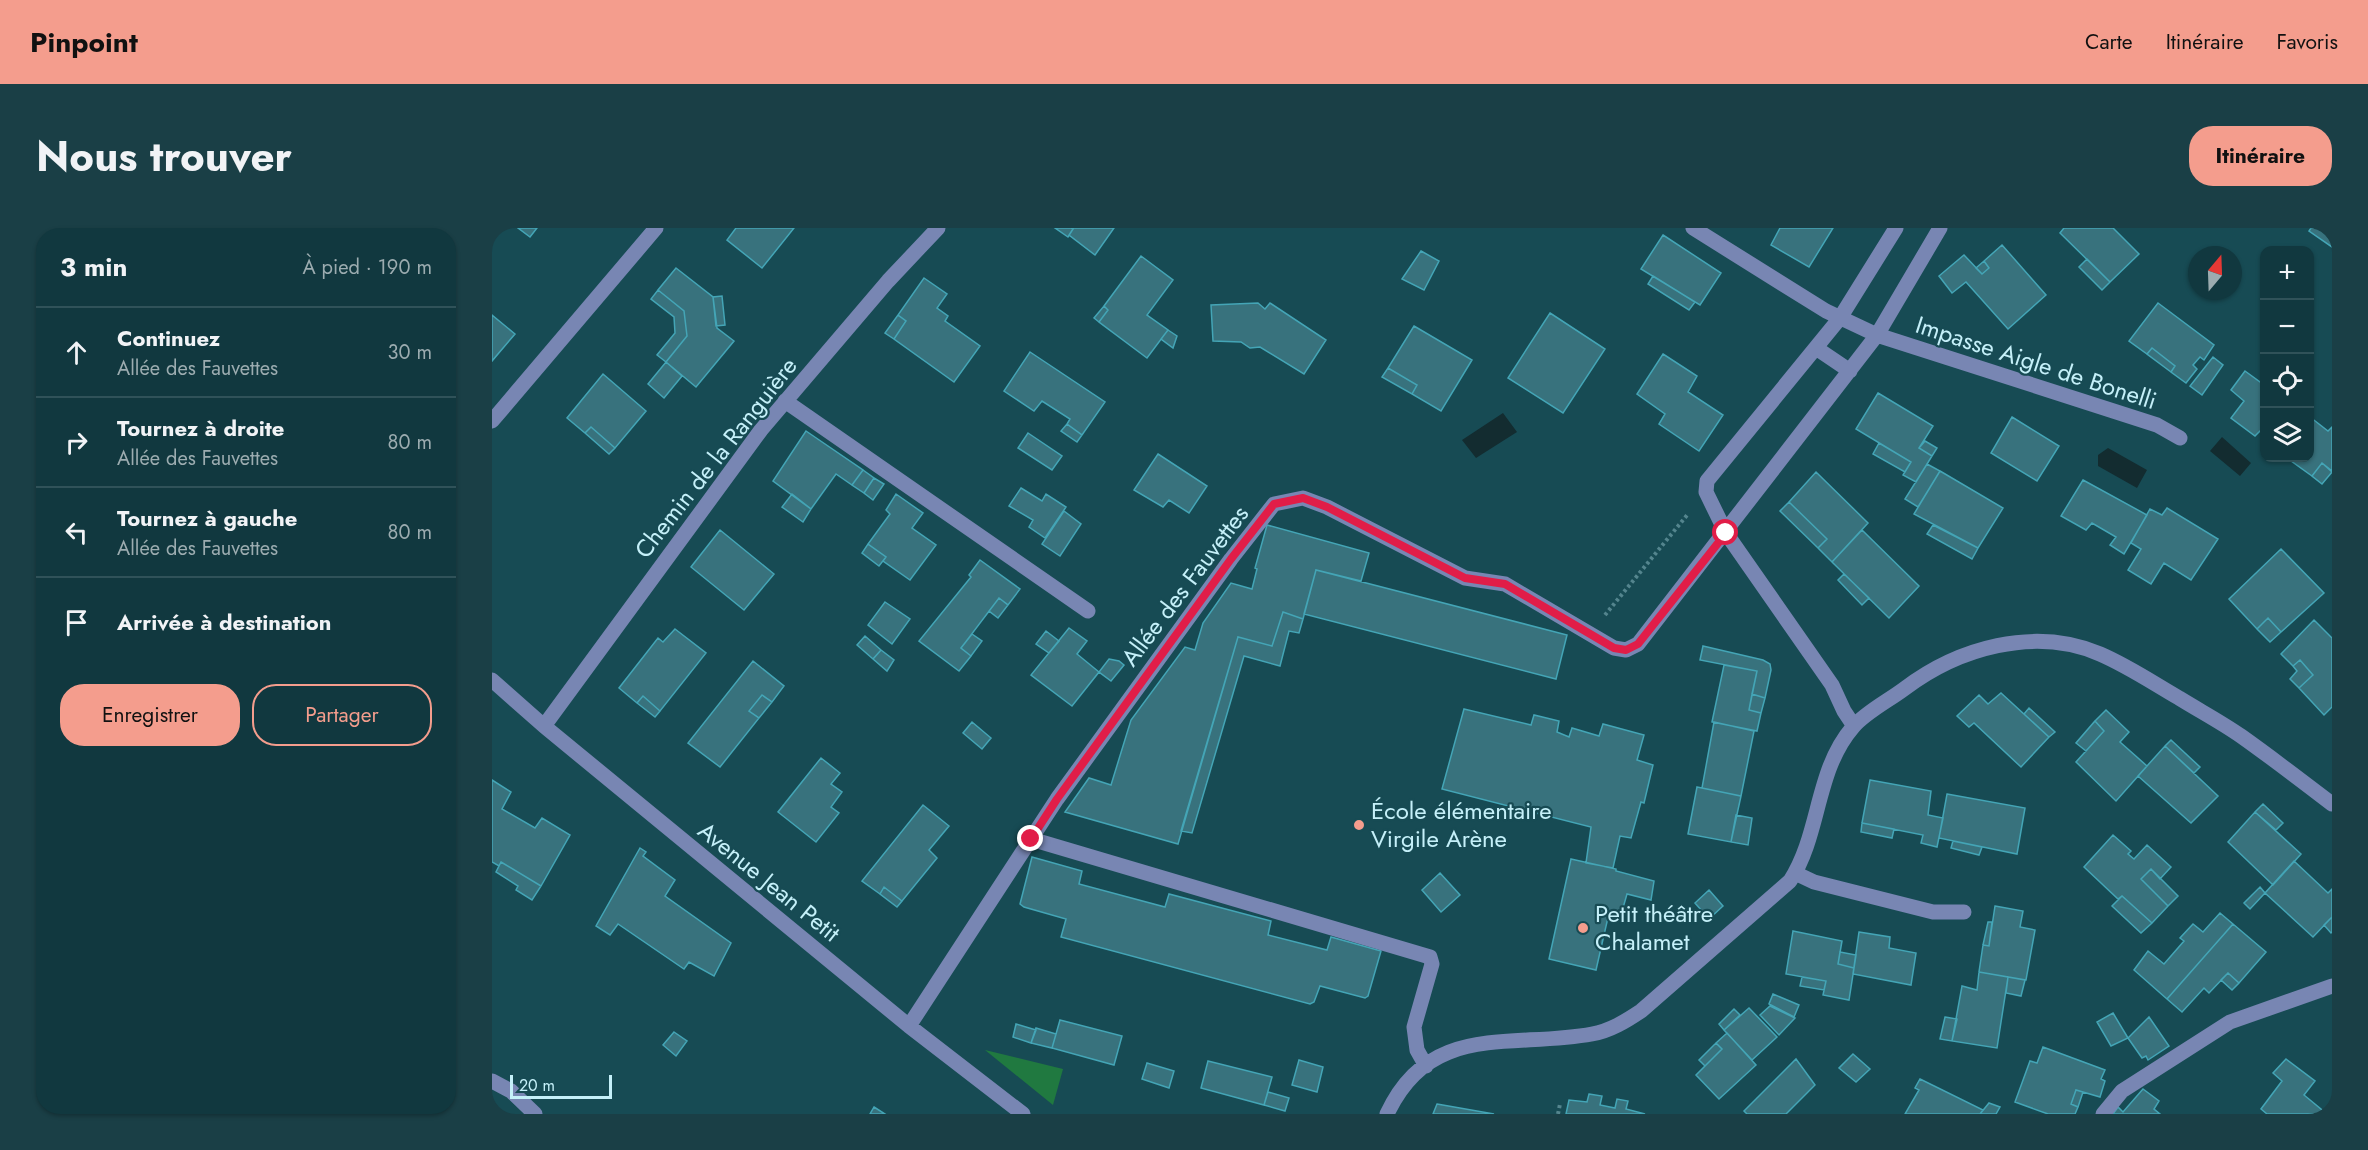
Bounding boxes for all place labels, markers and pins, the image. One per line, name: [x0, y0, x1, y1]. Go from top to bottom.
place label: École élémentaire Virgile Arène: [1371, 793, 1552, 856]
marker: École élémentaire Virgile Arène: [1352, 818, 1366, 832]
place label: Petit théâtre Chalamet: [1595, 896, 1713, 959]
marker: Petit théâtre Chalamet: [1576, 921, 1590, 935]

